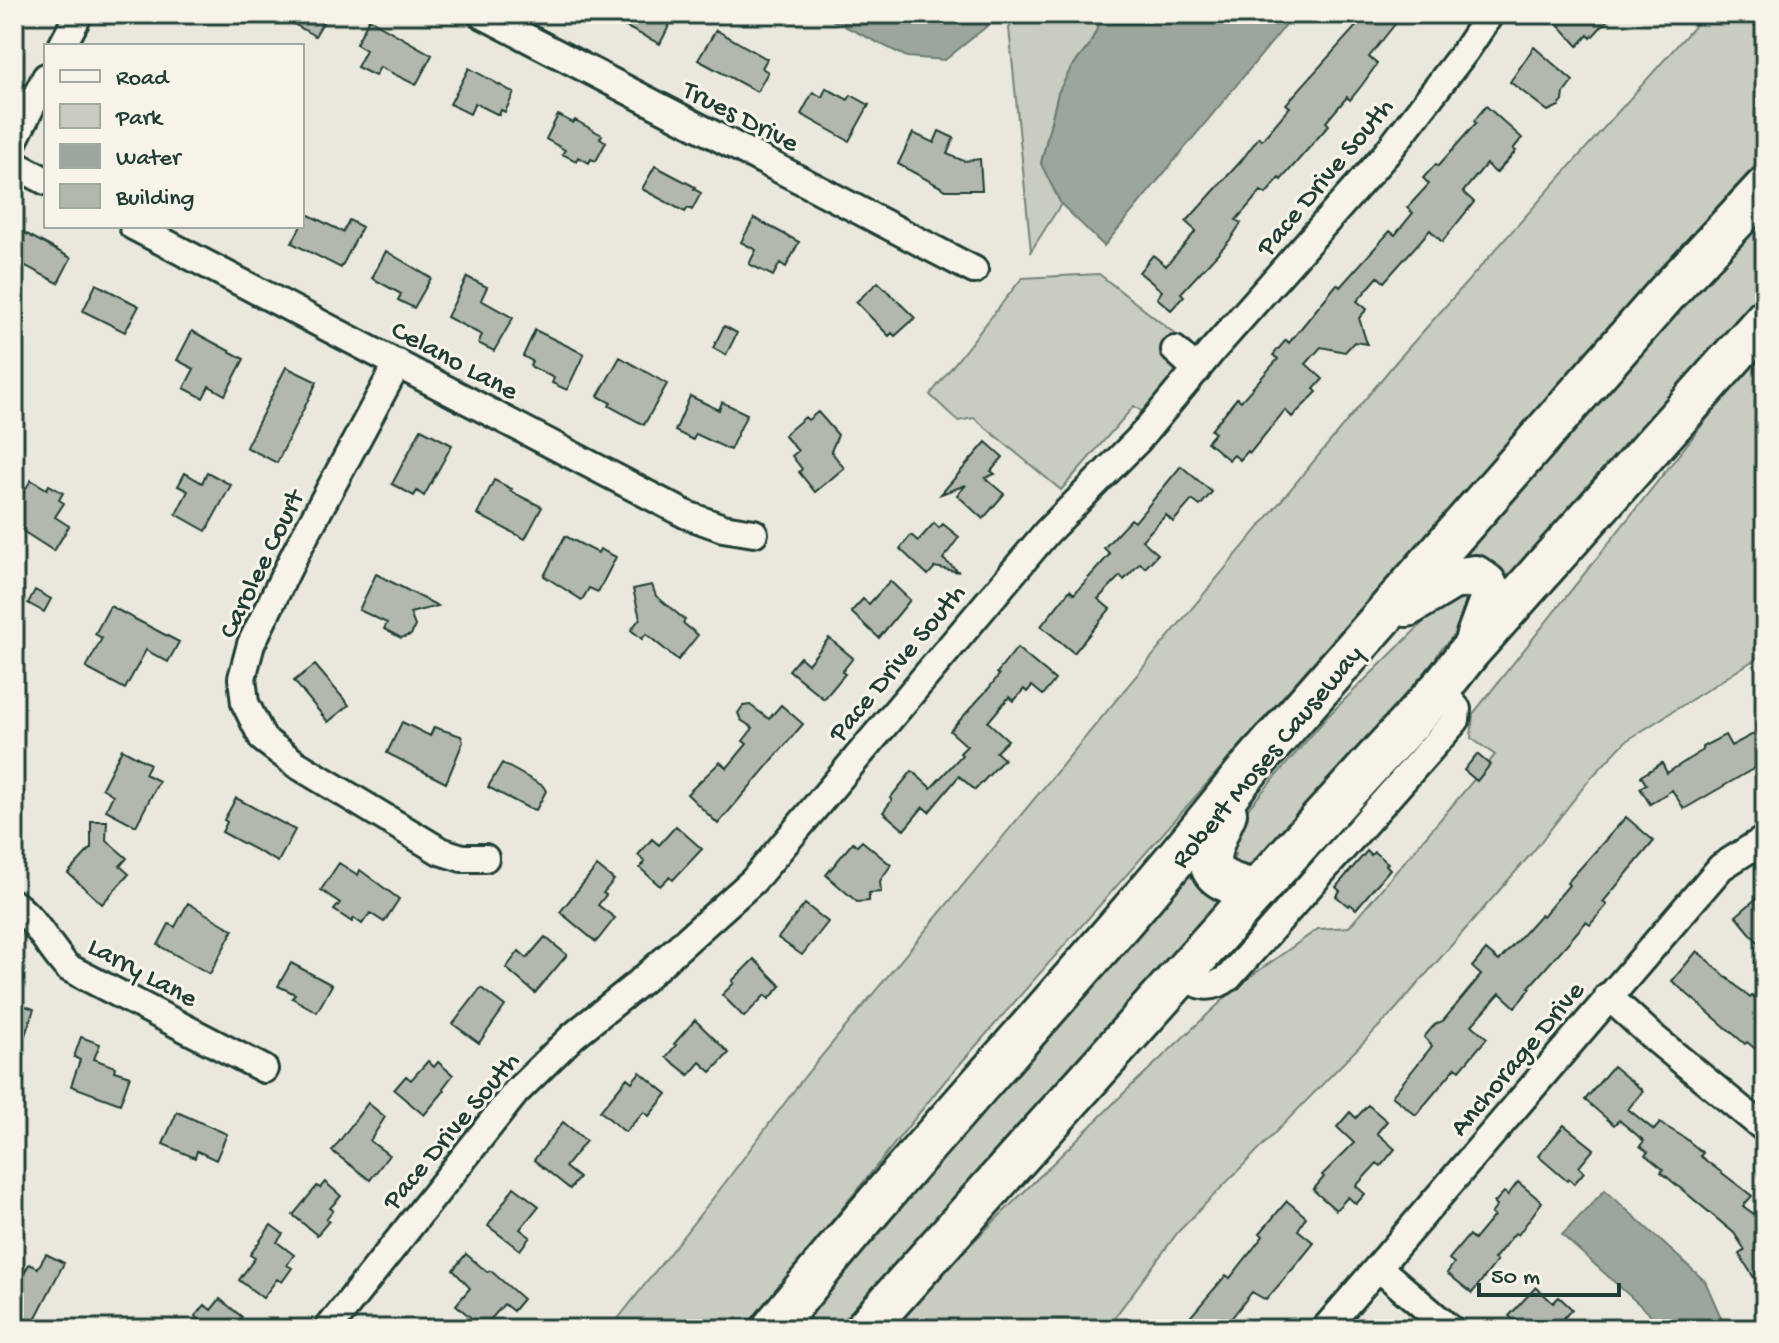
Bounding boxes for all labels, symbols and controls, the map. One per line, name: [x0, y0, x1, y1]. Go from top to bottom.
legend: [44, 44, 304, 228]
text: Road: [116, 65, 170, 94]
street label: Trues Drive: [674, 74, 804, 162]
street label: Pace Drive South: [1250, 92, 1402, 264]
text: Park: [115, 105, 164, 134]
text: Water: [116, 145, 183, 174]
text: Building: [115, 185, 194, 214]
street label: Celano Lane: [385, 315, 524, 410]
street label: Carolee Court: [213, 483, 314, 645]
street label: Pace Drive South: [822, 578, 974, 750]
street label: Robert Moses Causeway: [1165, 639, 1372, 876]
street label: Larry Lane: [81, 931, 203, 1017]
street label: Anchorage Drive: [1444, 975, 1593, 1144]
street label: Pace Drive South: [376, 1046, 528, 1218]
scale bar: [1479, 1247, 1619, 1297]
text: 50 m: [1491, 1264, 1540, 1293]

